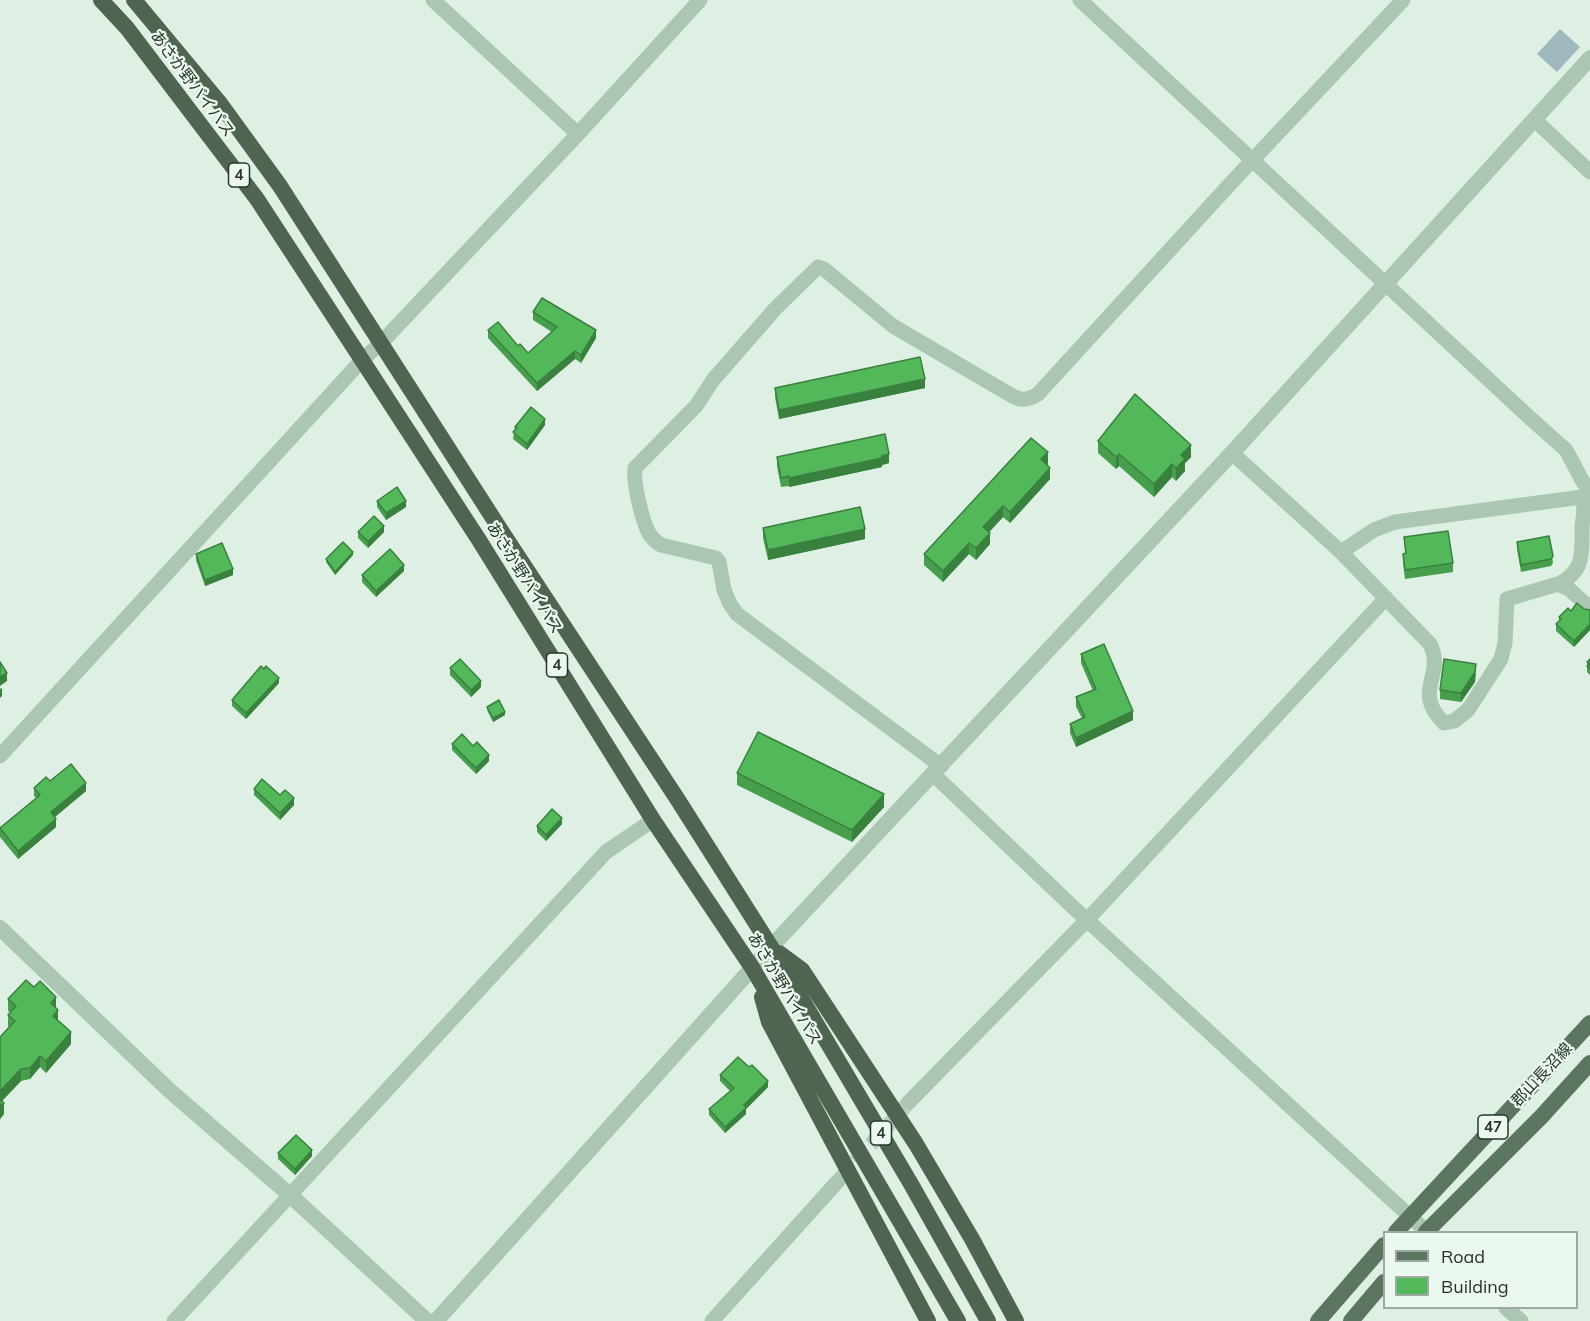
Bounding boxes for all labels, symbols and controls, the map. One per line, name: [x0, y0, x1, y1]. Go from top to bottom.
street label: あさか野バイパス: [146, 27, 238, 141]
road number: 4: [228, 163, 250, 187]
street label: あさか野バイパス: [482, 519, 566, 637]
road number: 4: [546, 653, 568, 677]
street label: あさか野バイパス: [743, 929, 825, 1049]
street label: 郡山長沼線: [1508, 1039, 1576, 1111]
road number: 47: [1478, 1115, 1508, 1139]
road number: 4: [870, 1121, 892, 1145]
legend: [1383, 1231, 1578, 1309]
text: Road: [1441, 1245, 1485, 1268]
text: Building: [1441, 1275, 1509, 1298]

